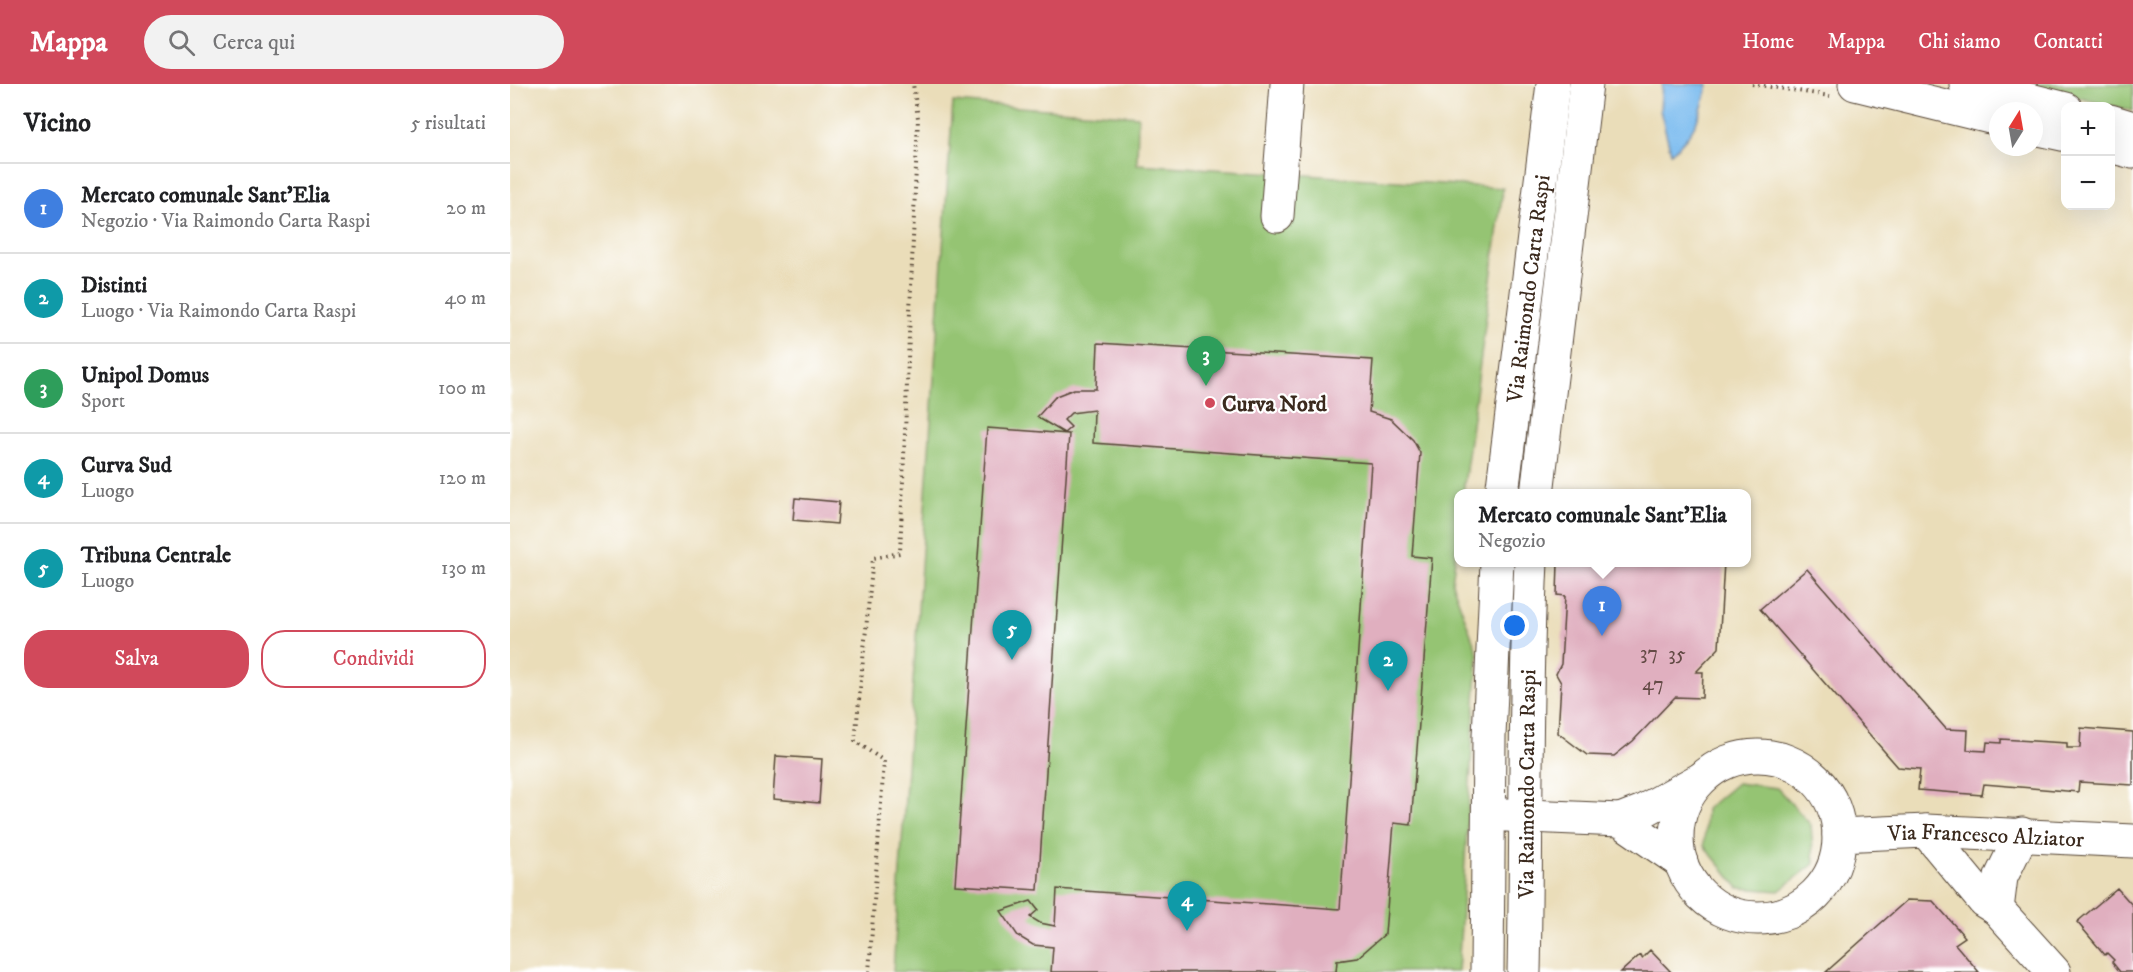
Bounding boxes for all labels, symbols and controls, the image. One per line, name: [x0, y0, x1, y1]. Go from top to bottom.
search box: [144, 15, 564, 69]
text: Mappa: [30, 25, 108, 60]
icon: search: [165, 26, 198, 59]
text: Cerca qui: [213, 29, 295, 56]
text: Home: [1742, 29, 1794, 55]
text: Mappa: [1827, 29, 1885, 55]
text: Chi siamo: [1918, 29, 2000, 55]
text: Contatti: [2033, 29, 2103, 55]
north arrow: [1989, 102, 2043, 156]
map controls: [2061, 102, 2115, 210]
button: +: [2061, 102, 2115, 156]
text: Vicino: [24, 107, 91, 140]
text: 5 risultati: [410, 111, 486, 136]
button: −: [2061, 156, 2115, 210]
street label: Via Raimondo Carta Raspi: [1501, 173, 1557, 405]
text: Mercato comunale Sant'Elia: [81, 182, 330, 209]
text: 1: [40, 196, 47, 221]
text: 20 m: [446, 196, 486, 221]
text: Negozio · Via Raimondo Carta Raspi: [81, 209, 370, 234]
text: Distinti: [81, 272, 147, 299]
text: 2: [39, 286, 48, 311]
text: 40 m: [444, 286, 486, 311]
text: Luogo · Via Raimondo Carta Raspi: [81, 299, 356, 324]
pin: 3: [1186, 336, 1226, 386]
text: Unipol Domus: [81, 362, 209, 389]
text: 3: [40, 376, 47, 401]
text: 100 m: [438, 376, 486, 401]
text: Sport: [81, 389, 125, 414]
place label: Curva Nord: [1222, 391, 1328, 418]
marker: Curva Nord: [1203, 396, 1217, 410]
text: Curva Sud: [81, 452, 172, 479]
text: 4: [38, 466, 49, 491]
text: 120 m: [439, 466, 486, 491]
text: Luogo: [81, 479, 134, 504]
popup: [1454, 489, 1751, 567]
text: Mercato comunale Sant'Elia: [1478, 502, 1727, 529]
text: Negozio: [1478, 529, 1545, 554]
text: Tribuna Centrale: [81, 542, 231, 569]
text: 5: [39, 556, 48, 581]
text: 130 m: [441, 556, 486, 581]
text: Luogo: [81, 569, 134, 594]
pin: 1: [1582, 586, 1622, 636]
pin: 5: [992, 610, 1032, 660]
your location: [1500, 611, 1529, 640]
button: Salva: [24, 630, 249, 688]
button: Condividi: [261, 630, 486, 688]
house number: 37: [1640, 641, 1658, 666]
pin: 2: [1368, 642, 1408, 691]
house number: 35: [1668, 642, 1686, 667]
street label: Via Raimondo Carta Raspi: [1513, 669, 1542, 900]
house number: 47: [1642, 672, 1664, 697]
street label: Via Francesco Alziator: [1886, 819, 2086, 854]
pin: 4: [1168, 882, 1206, 931]

